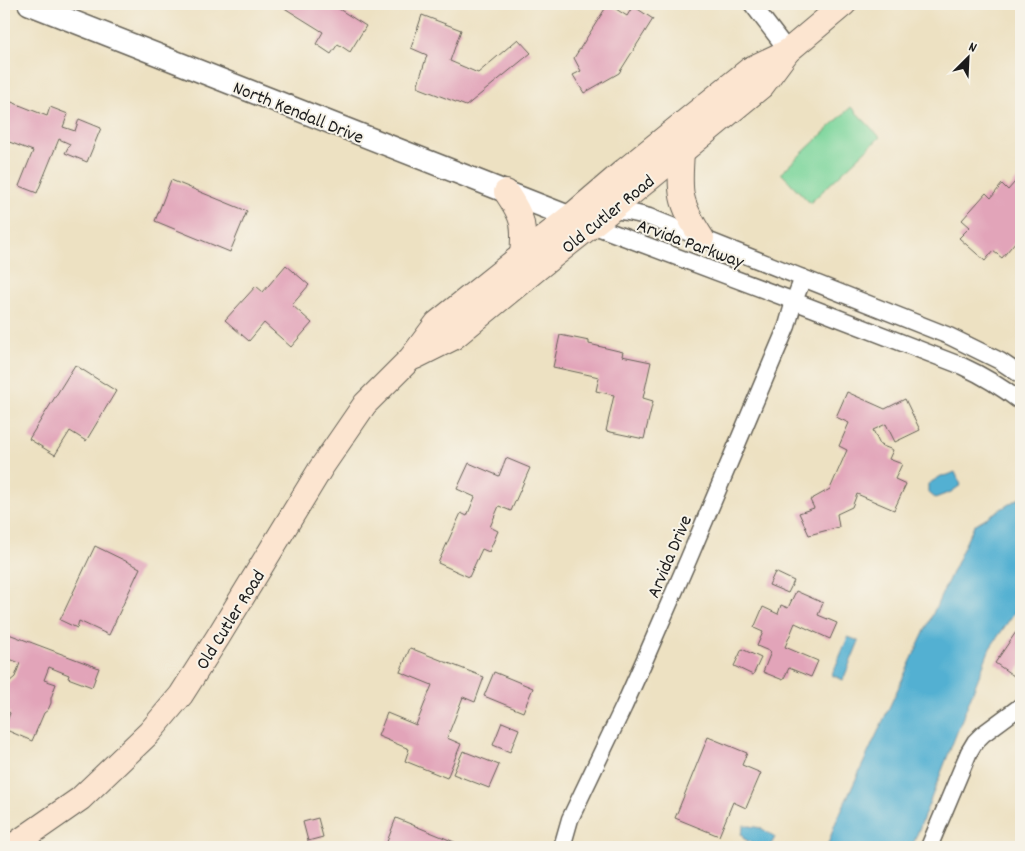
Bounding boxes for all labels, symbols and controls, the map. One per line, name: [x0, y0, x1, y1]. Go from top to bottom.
north arrow: [942, 32, 992, 82]
text: N: [965, 37, 980, 59]
street label: North Kendall Drive: [228, 76, 367, 153]
street label: Old Cutler Road: [557, 170, 662, 262]
street label: Arvida Parkway: [632, 213, 747, 277]
street label: Arvida Drive: [642, 512, 701, 603]
street label: Old Cutler Road: [191, 566, 273, 676]

